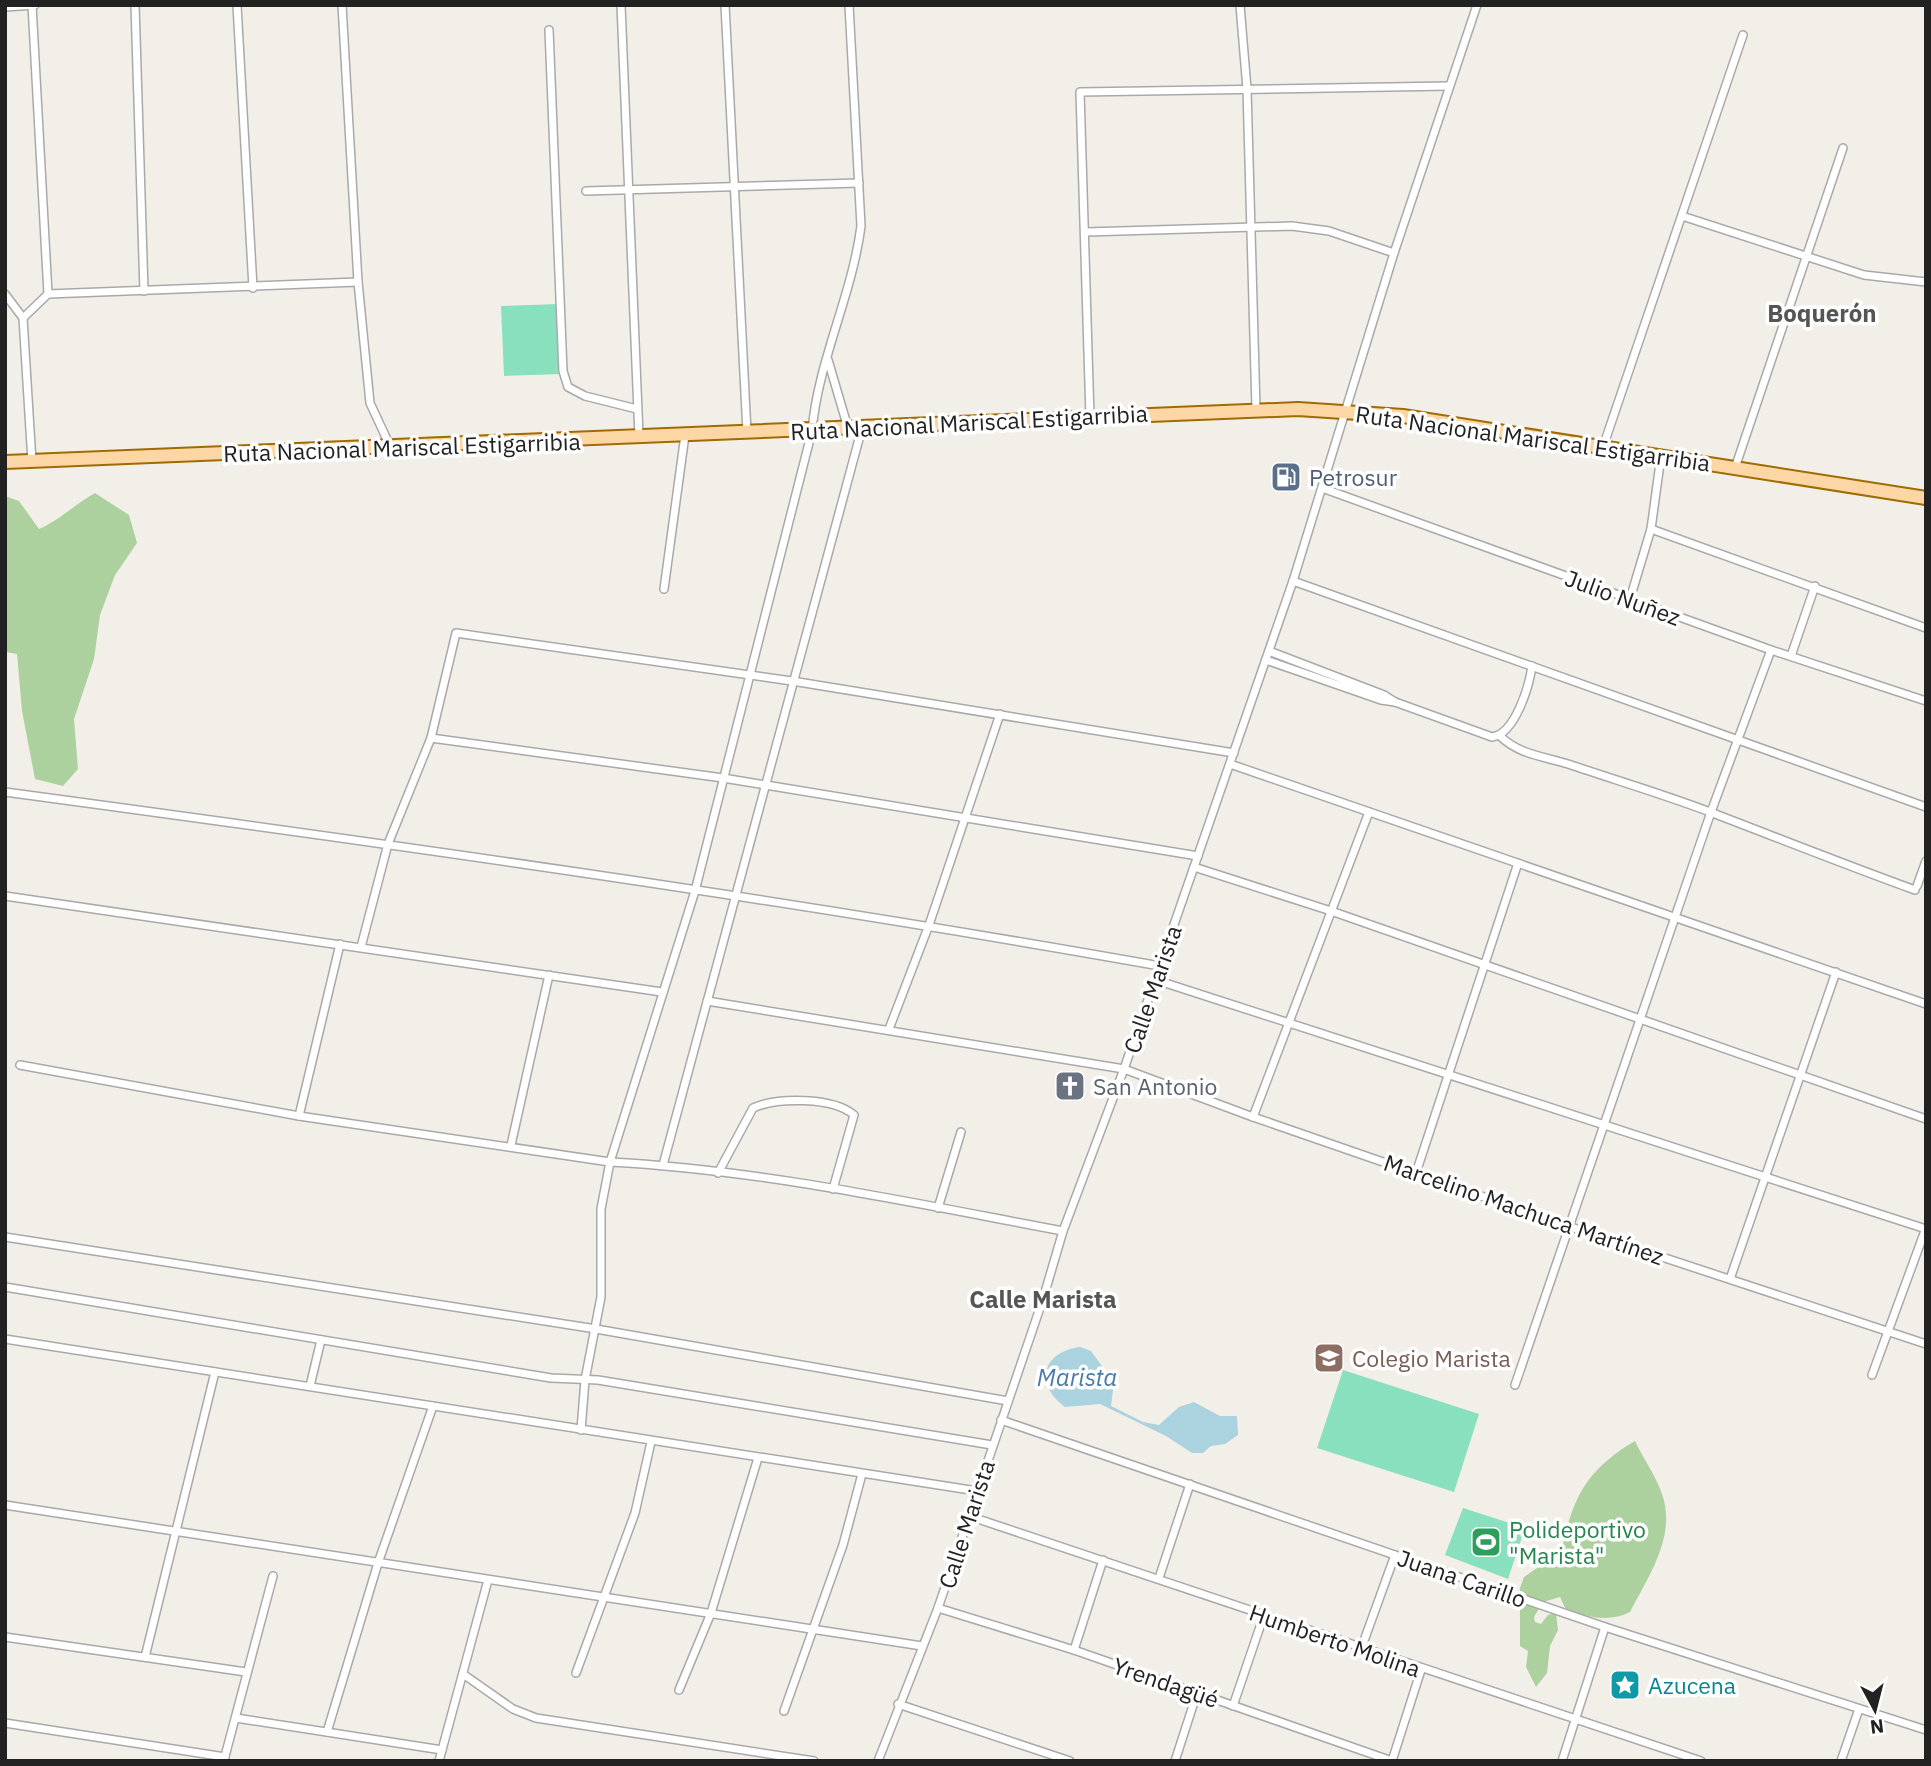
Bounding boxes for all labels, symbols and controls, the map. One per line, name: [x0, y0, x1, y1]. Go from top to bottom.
district label: Boquerón: [1767, 297, 1877, 329]
street label: Ruta Nacional Mariscal Estigarribia: [790, 398, 1148, 446]
street label: Ruta Nacional Mariscal Estigarribia: [1354, 398, 1712, 478]
street label: Ruta Nacional Mariscal Estigarribia: [223, 426, 581, 468]
fuel station icon: Petrosur: [1269, 460, 1303, 494]
place label: Petrosur: [1309, 462, 1398, 492]
street label: Julio Nuñez: [1561, 562, 1685, 632]
street label: Calle Marista: [1116, 921, 1188, 1057]
church icon: San Antonio: [1053, 1069, 1087, 1103]
place label: San Antonio: [1093, 1071, 1218, 1101]
street label: Marcelino Machuca Martínez: [1380, 1147, 1668, 1271]
district label: Calle Marista: [969, 1283, 1117, 1315]
school or university icon: Colegio Marista: [1312, 1341, 1346, 1375]
place label: Colegio Marista: [1352, 1343, 1511, 1373]
water label: Marista: [1037, 1361, 1117, 1393]
street label: Calle Marista: [931, 1456, 1001, 1592]
place label: Polideportivo "Marista": [1509, 1514, 1646, 1570]
sports icon: Polideportivo "Marista": [1469, 1525, 1503, 1559]
street label: Juana Carillo: [1394, 1542, 1530, 1614]
street label: Humberto Molina: [1245, 1597, 1425, 1683]
street label: Yrendagüé: [1109, 1650, 1223, 1714]
place icon: Azucena: [1608, 1668, 1642, 1702]
place label: Azucena: [1648, 1670, 1736, 1700]
north arrow: [1840, 1675, 1910, 1745]
text: N: [1869, 1714, 1885, 1740]

